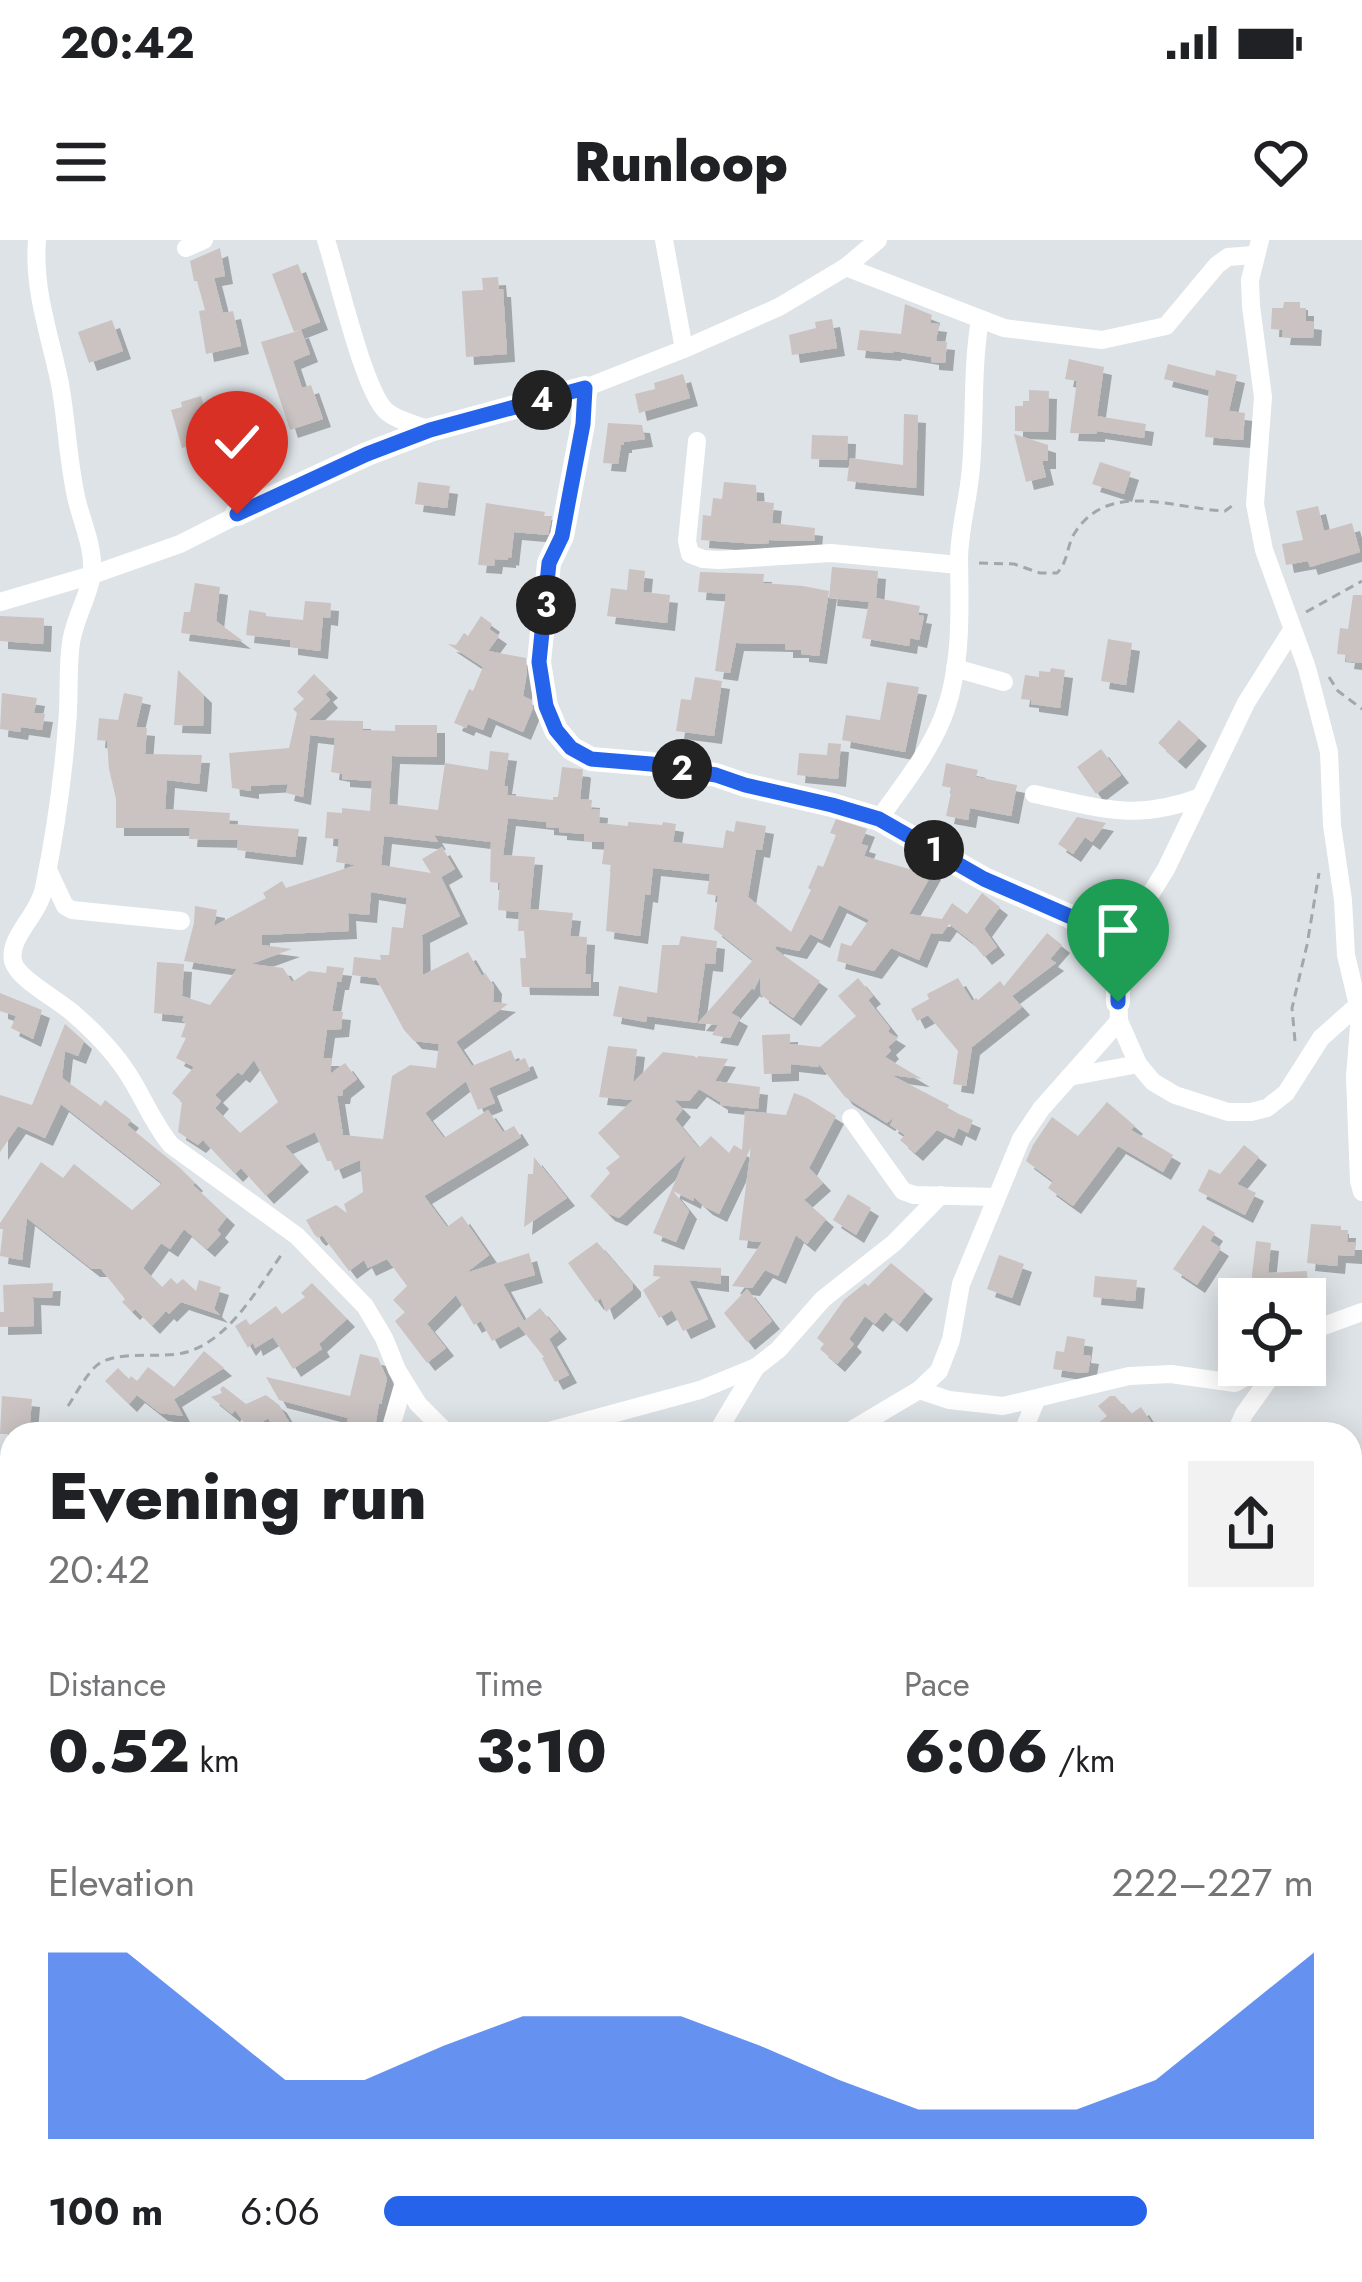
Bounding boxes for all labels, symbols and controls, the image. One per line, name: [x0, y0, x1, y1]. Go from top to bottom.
text: 20:42: [60, 10, 195, 75]
text: Runloop: [574, 123, 788, 201]
icon: menu: [48, 129, 114, 195]
icon: heart: [1248, 129, 1314, 195]
pin: 4: [512, 370, 572, 430]
text: 4: [530, 376, 554, 423]
pin: [186, 391, 288, 514]
icon: check: [204, 409, 270, 475]
pin: 3: [516, 575, 576, 635]
text: 3: [536, 581, 556, 628]
pin: 2: [652, 739, 712, 799]
text: 2: [671, 745, 693, 792]
pin: 1: [904, 820, 964, 880]
text: 1: [926, 826, 942, 873]
pin: [1067, 879, 1169, 1002]
icon: arrive: [1085, 897, 1151, 963]
map controls: [1218, 1278, 1326, 1386]
button: locate: [1218, 1278, 1326, 1386]
text: Evening run: [48, 1448, 427, 1544]
button: share: [1188, 1461, 1314, 1587]
text: 20:42: [48, 1541, 150, 1598]
text: Distance: [48, 1661, 166, 1708]
text: Time: [476, 1661, 543, 1708]
text: Pace: [904, 1661, 970, 1708]
text: 0.52: [48, 1708, 190, 1795]
text: 3:10: [476, 1708, 607, 1795]
text: 6:06: [904, 1708, 1048, 1795]
text: km: [190, 1737, 240, 1784]
text: /km: [1048, 1737, 1115, 1784]
text: Elevation: [48, 1854, 195, 1911]
text: 222–227 m: [1112, 1854, 1314, 1911]
text: 100 m: [48, 2183, 163, 2240]
text: 6:06: [240, 2183, 320, 2240]

